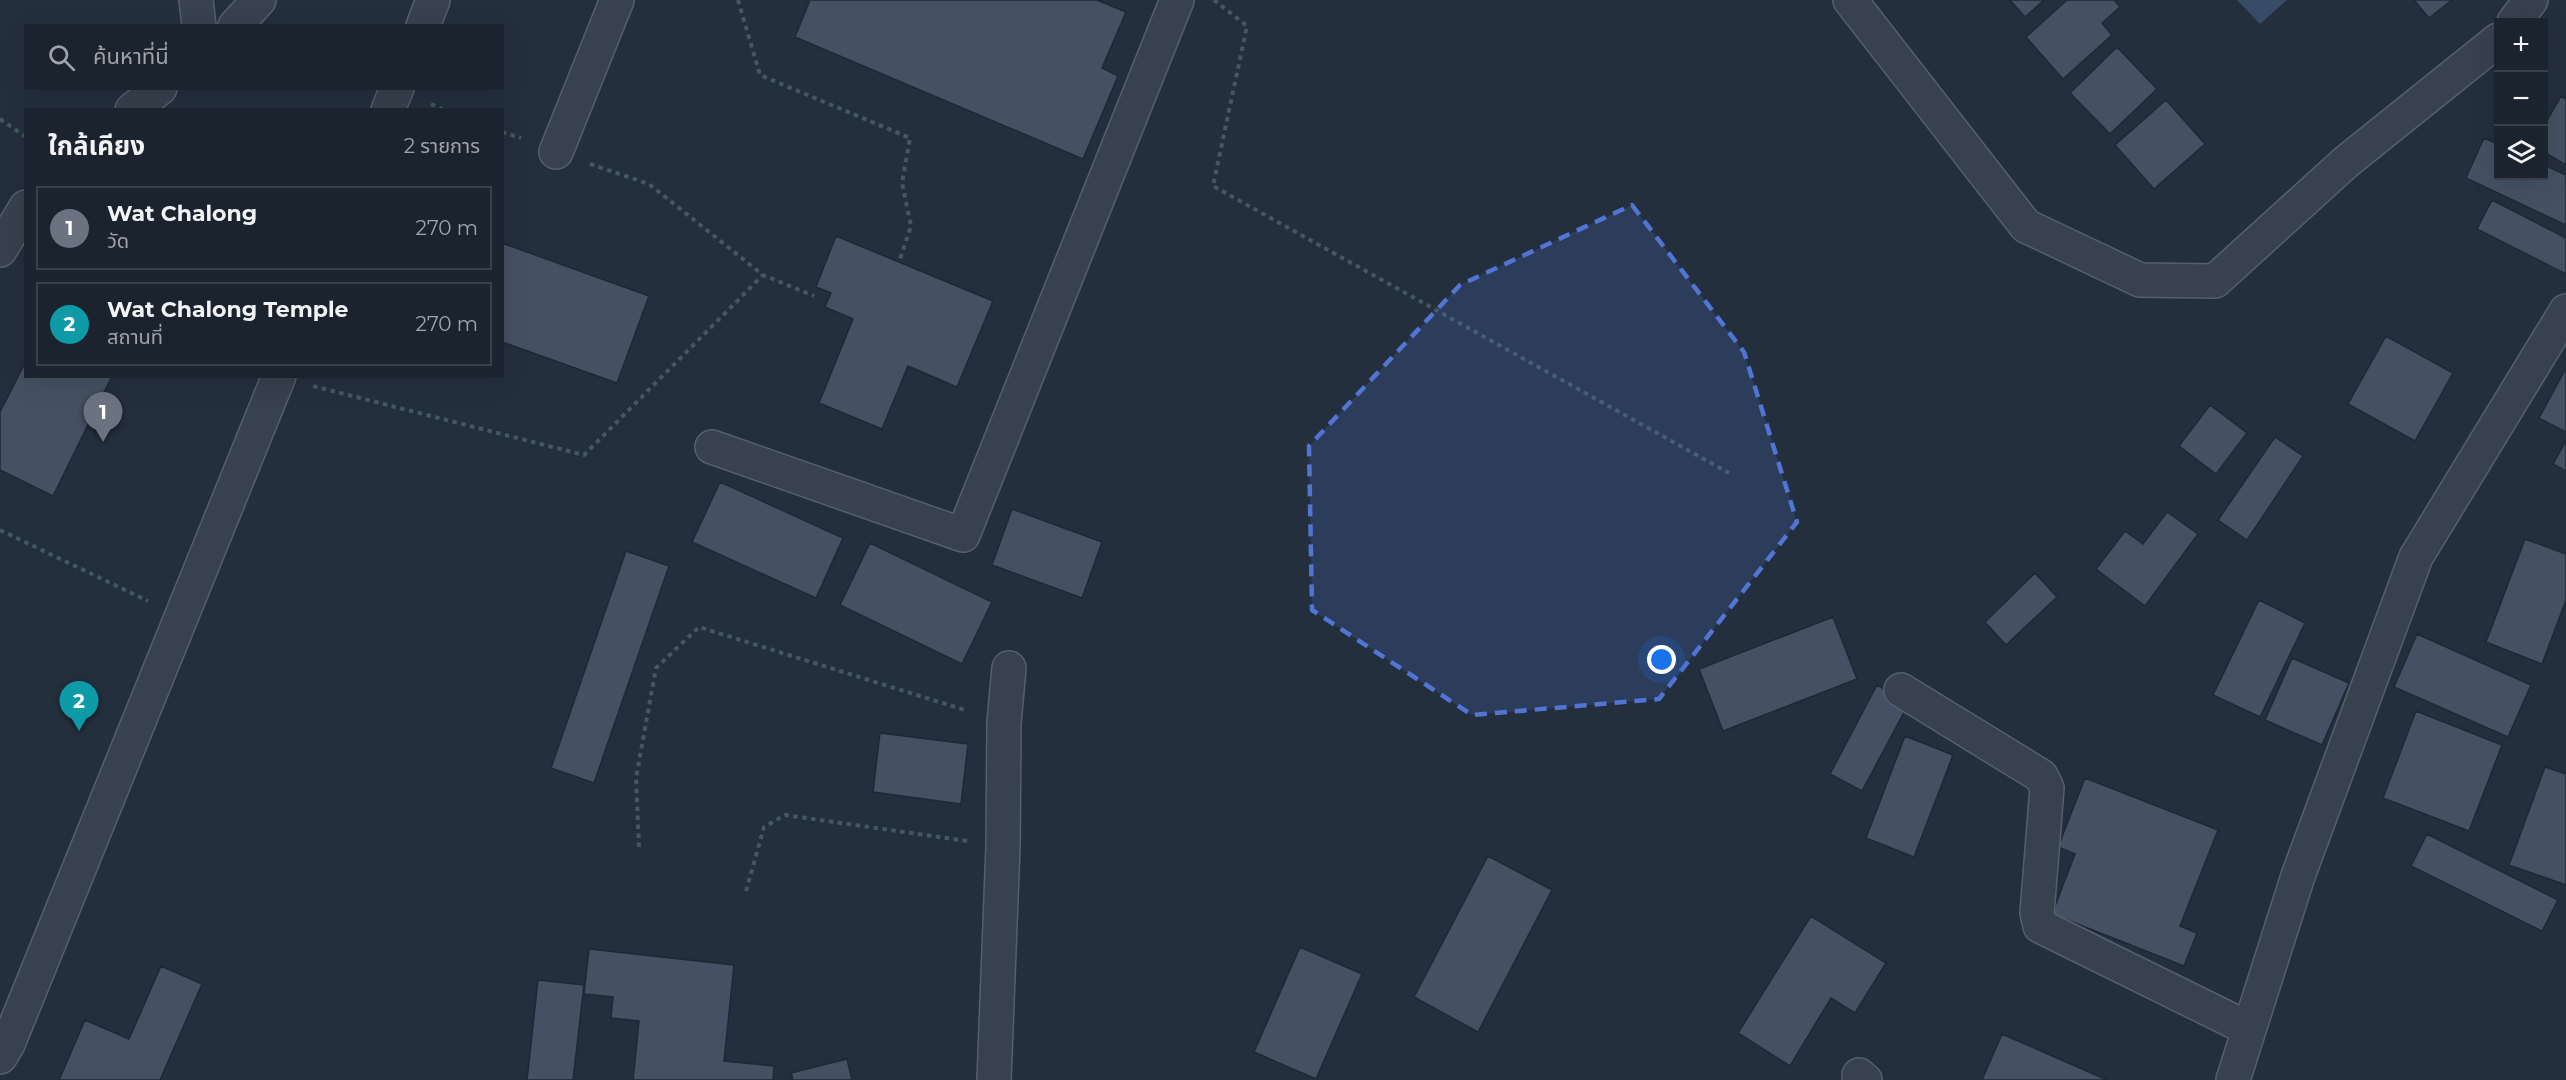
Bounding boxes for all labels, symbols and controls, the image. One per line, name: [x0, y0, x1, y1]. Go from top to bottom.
map controls: [2494, 18, 2548, 180]
button: +: [2494, 18, 2548, 72]
search box: [24, 24, 504, 90]
icon: search: [45, 41, 78, 74]
text: ค้นหาที่นี่: [93, 43, 169, 70]
button: −: [2494, 72, 2548, 126]
button: layers: [2494, 126, 2548, 180]
text: ใกล้เคียง: [48, 130, 145, 162]
text: 2 รายการ: [404, 134, 480, 158]
text: Wat Chalong: [107, 200, 257, 227]
text: 1: [66, 216, 73, 240]
text: 270 m: [416, 216, 478, 240]
text: วัด: [107, 229, 129, 253]
text: Wat Chalong Temple: [107, 296, 348, 323]
text: 2: [64, 312, 75, 336]
text: 270 m: [416, 312, 478, 336]
text: สถานที่: [107, 325, 163, 349]
pin: 1: [84, 392, 122, 442]
your location: [1647, 645, 1676, 674]
pin: 2: [60, 682, 98, 731]

